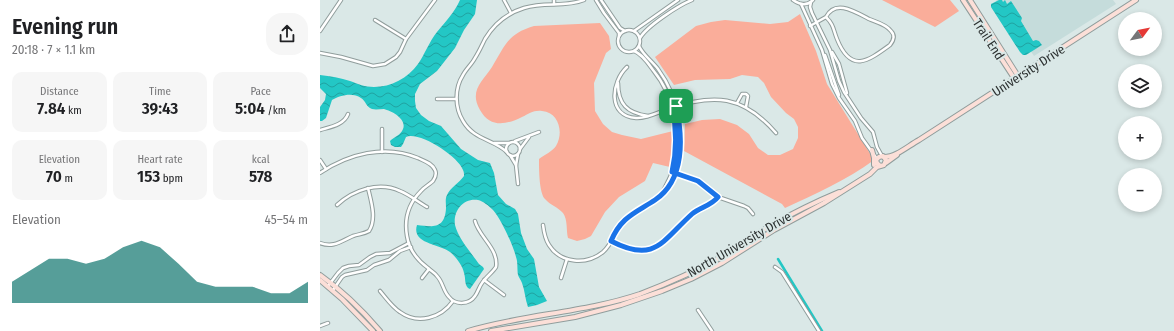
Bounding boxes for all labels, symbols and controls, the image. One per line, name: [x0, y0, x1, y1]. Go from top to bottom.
north arrow: [1118, 12, 1162, 56]
map controls: [1118, 12, 1162, 212]
text: Evening run: [12, 13, 118, 40]
button: share: [266, 13, 308, 55]
street label: Trail End: [970, 16, 1007, 63]
street label: University Drive: [989, 41, 1067, 100]
text: 20:18 · 7 × 1.1 km: [12, 42, 95, 57]
button: layers: [1118, 64, 1162, 108]
text: Distance: [40, 85, 79, 98]
text: Time: [149, 85, 171, 98]
text: Pace: [250, 85, 271, 98]
pin: [659, 89, 693, 123]
icon: arrive: [665, 95, 687, 117]
text: 7.84: [37, 98, 65, 119]
text: 39:43: [142, 98, 178, 119]
text: 5:04: [235, 98, 265, 119]
text: km: [65, 104, 82, 117]
text: /km: [265, 104, 286, 117]
button: +: [1118, 116, 1162, 160]
text: Elevation: [39, 153, 80, 166]
text: Heart rate: [137, 153, 183, 166]
text: kcal: [252, 153, 270, 166]
text: 70: [46, 166, 62, 187]
text: 153: [137, 166, 160, 187]
text: 578: [249, 166, 272, 187]
button: −: [1118, 168, 1162, 212]
text: m: [62, 172, 73, 185]
text: bpm: [160, 172, 183, 185]
street label: North University Drive: [685, 209, 794, 280]
text: Elevation: [12, 212, 61, 227]
text: 45–54 m: [265, 212, 308, 227]

